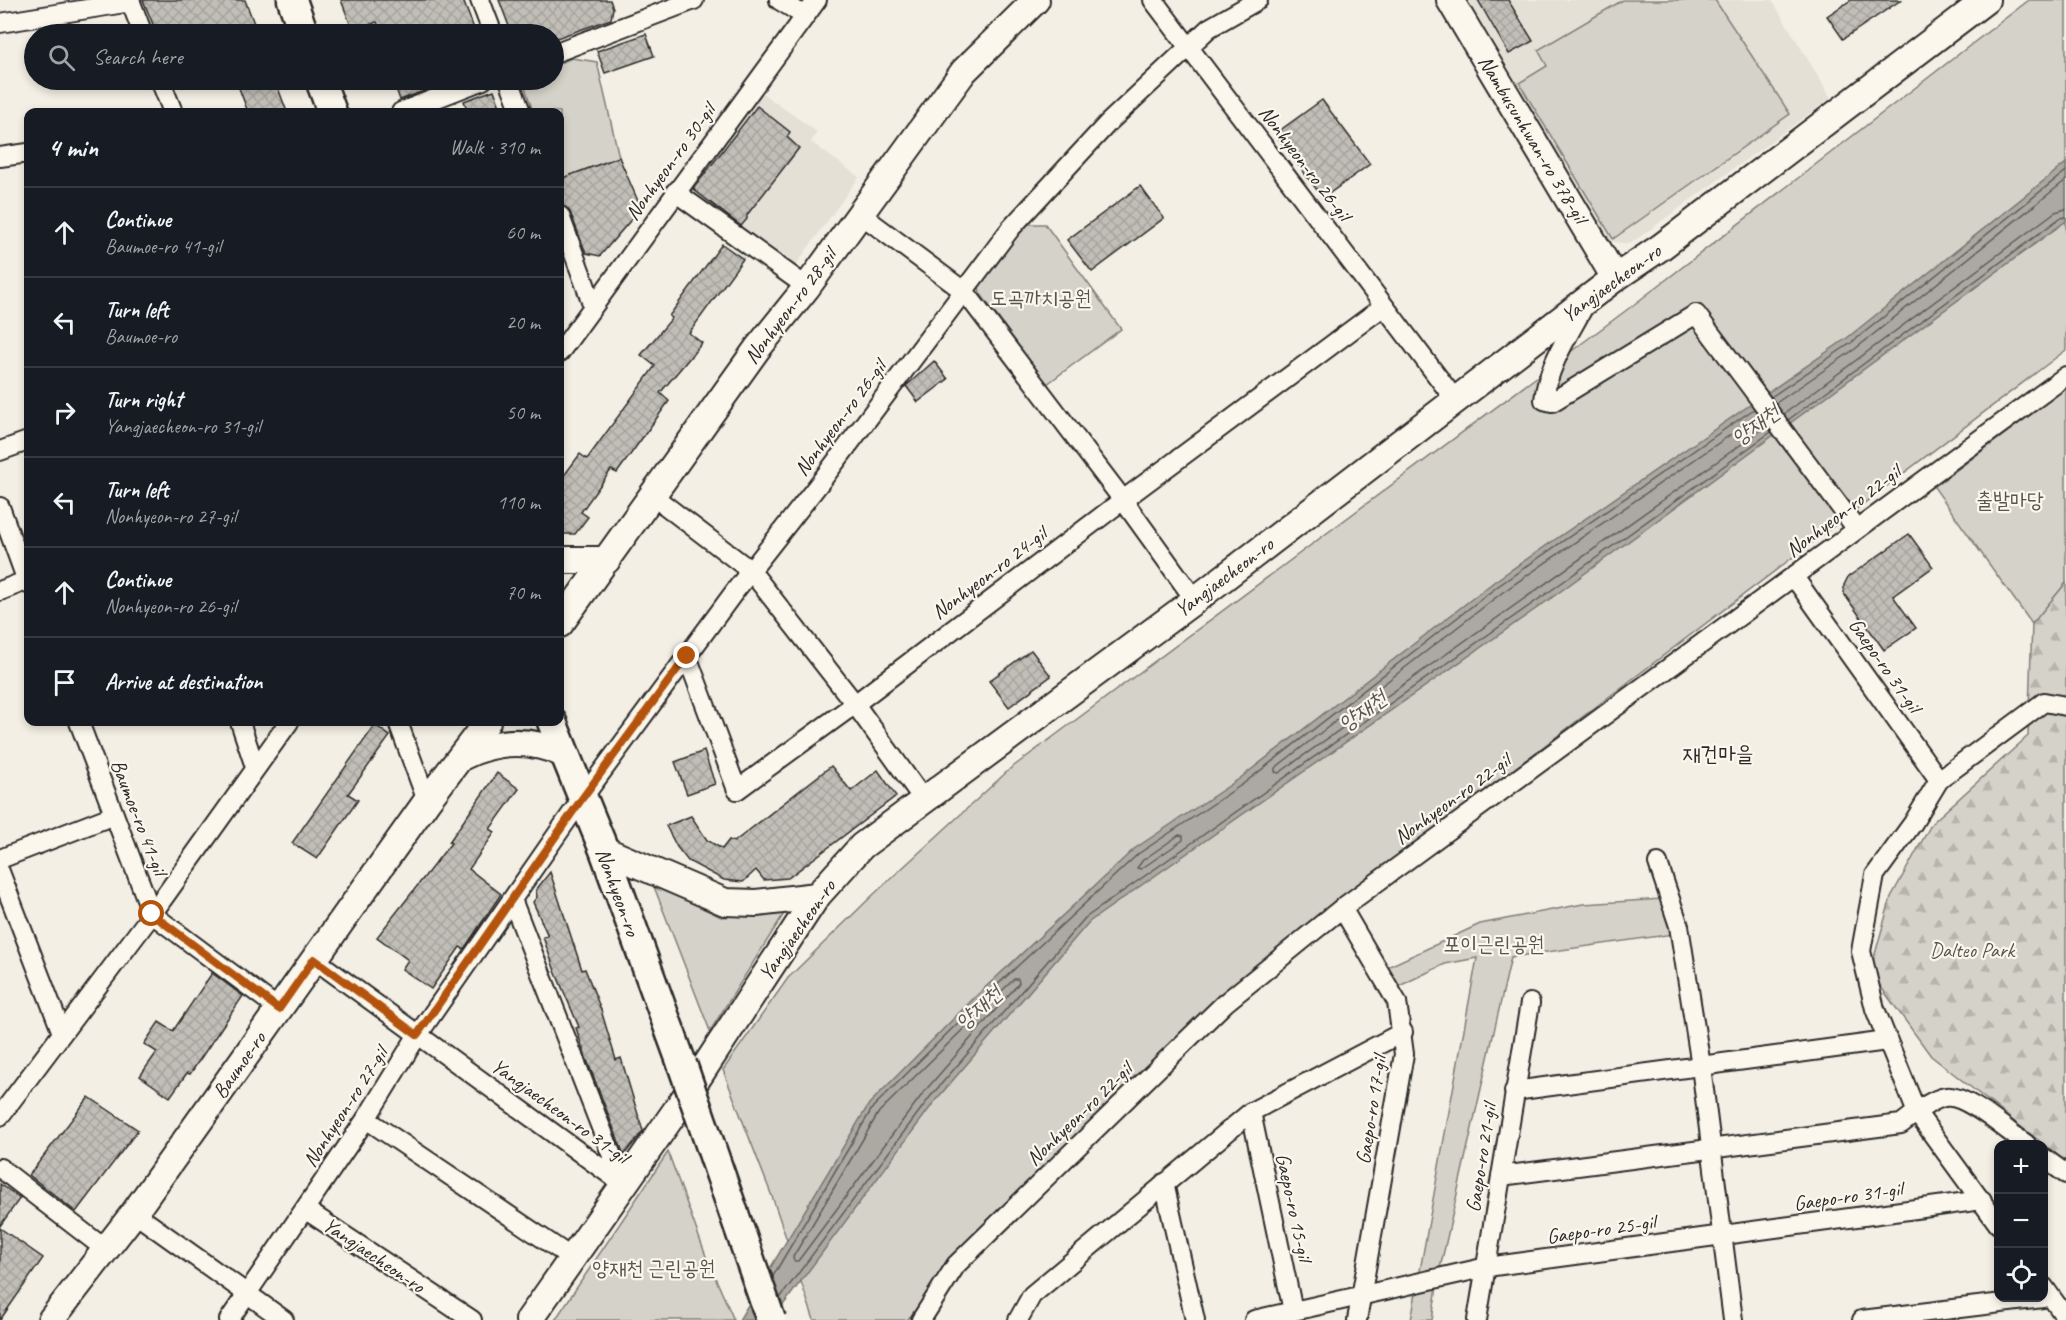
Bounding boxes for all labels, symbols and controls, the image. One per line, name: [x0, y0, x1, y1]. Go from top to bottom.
search box: [24, 24, 564, 90]
icon: search: [45, 41, 78, 74]
text: Search here: [93, 43, 183, 71]
street label: Nambusunhwan-ro 378-gil: [1473, 50, 1595, 231]
street label: Nonhyeon-ro 30-gil: [619, 96, 723, 225]
street label: Nonhyeon-ro 26-gil: [1253, 100, 1359, 229]
text: 4 min: [48, 131, 98, 164]
text: Walk · 310 m: [450, 135, 540, 160]
text: Continue: [105, 206, 171, 234]
icon: ahead: [48, 216, 81, 249]
text: 60 m: [506, 220, 540, 245]
text: Baumoe-ro 41-gil: [105, 234, 221, 259]
street label: Yangjaecheon-ro: [1556, 237, 1667, 328]
street label: Nonhyeon-ro 28-gil: [738, 240, 844, 369]
park label: 도곡까치공원: [990, 285, 1092, 311]
text: Turn left: [105, 296, 169, 324]
icon: left: [48, 306, 81, 339]
text: 20 m: [506, 310, 540, 335]
text: Baumoe-ro: [105, 324, 177, 349]
street label: Nonhyeon-ro 26-gil: [788, 352, 894, 481]
text: Turn right: [105, 386, 182, 414]
icon: right: [48, 396, 81, 429]
water label: 양재천: [1726, 397, 1787, 452]
text: 50 m: [506, 400, 540, 425]
text: Yangjaecheon-ro 31-gil: [105, 414, 260, 439]
street label: Nonhyeon-ro 22-gil: [1780, 457, 1909, 563]
text: Turn left: [105, 476, 169, 504]
icon: left: [48, 486, 81, 519]
park label: 출발마당: [1976, 487, 2044, 513]
text: 110 m: [497, 490, 540, 515]
text: Nonhyeon-ro 27-gil: [105, 504, 236, 529]
street label: Nonhyeon-ro 24-gil: [926, 519, 1055, 625]
street label: Yangjaecheon-ro: [1169, 530, 1280, 623]
text: Continue: [105, 566, 171, 594]
icon: ahead: [48, 576, 81, 609]
text: 70 m: [506, 580, 540, 605]
text: Nonhyeon-ro 26-gil: [105, 594, 236, 619]
street label: Gaepo-ro 31-gil: [1843, 613, 1929, 720]
route end: [673, 642, 699, 668]
icon: arrive: [48, 666, 81, 699]
text: Arrive at destination: [105, 668, 262, 696]
water label: 양재천: [1333, 683, 1394, 738]
district label: 재건마을: [1683, 740, 1753, 768]
street label: Nonhyeon-ro 22-gil: [1389, 746, 1518, 850]
street label: Baumoe-ro 41-gil: [105, 756, 174, 882]
street label: Nonhyeon-ro: [590, 844, 646, 941]
street label: Yangjaecheon-ro: [753, 873, 842, 985]
route start: [138, 900, 164, 926]
park label: 포이근린공원: [1443, 931, 1545, 957]
park label: Dalteo Park: [1930, 937, 2017, 963]
water label: 양재천: [950, 978, 1009, 1036]
street label: Baumoe-ro: [207, 1025, 272, 1103]
street label: Nonhyeon-ro 27-gil: [297, 1039, 395, 1172]
street label: Gaepo-ro 17-gil: [1350, 1051, 1393, 1166]
street label: Yangjaecheon-ro 31-gil: [486, 1053, 636, 1172]
street label: Nonhyeon-ro 22-gil: [1020, 1054, 1140, 1171]
street label: Gaepo-ro 21-gil: [1460, 1099, 1503, 1214]
map controls: [1994, 1140, 2048, 1302]
button: +: [1994, 1140, 2048, 1194]
street label: Gaepo-ro 15-gil: [1270, 1151, 1319, 1267]
street label: Gaepo-ro 31-gil: [1792, 1175, 1907, 1216]
button: −: [1994, 1194, 2048, 1248]
street label: Gaepo-ro 25-gil: [1545, 1208, 1660, 1249]
street label: Yangjaecheon-ro: [318, 1211, 431, 1299]
button: locate: [1994, 1248, 2048, 1302]
park label: 양재천 근린공원: [592, 1255, 716, 1281]

